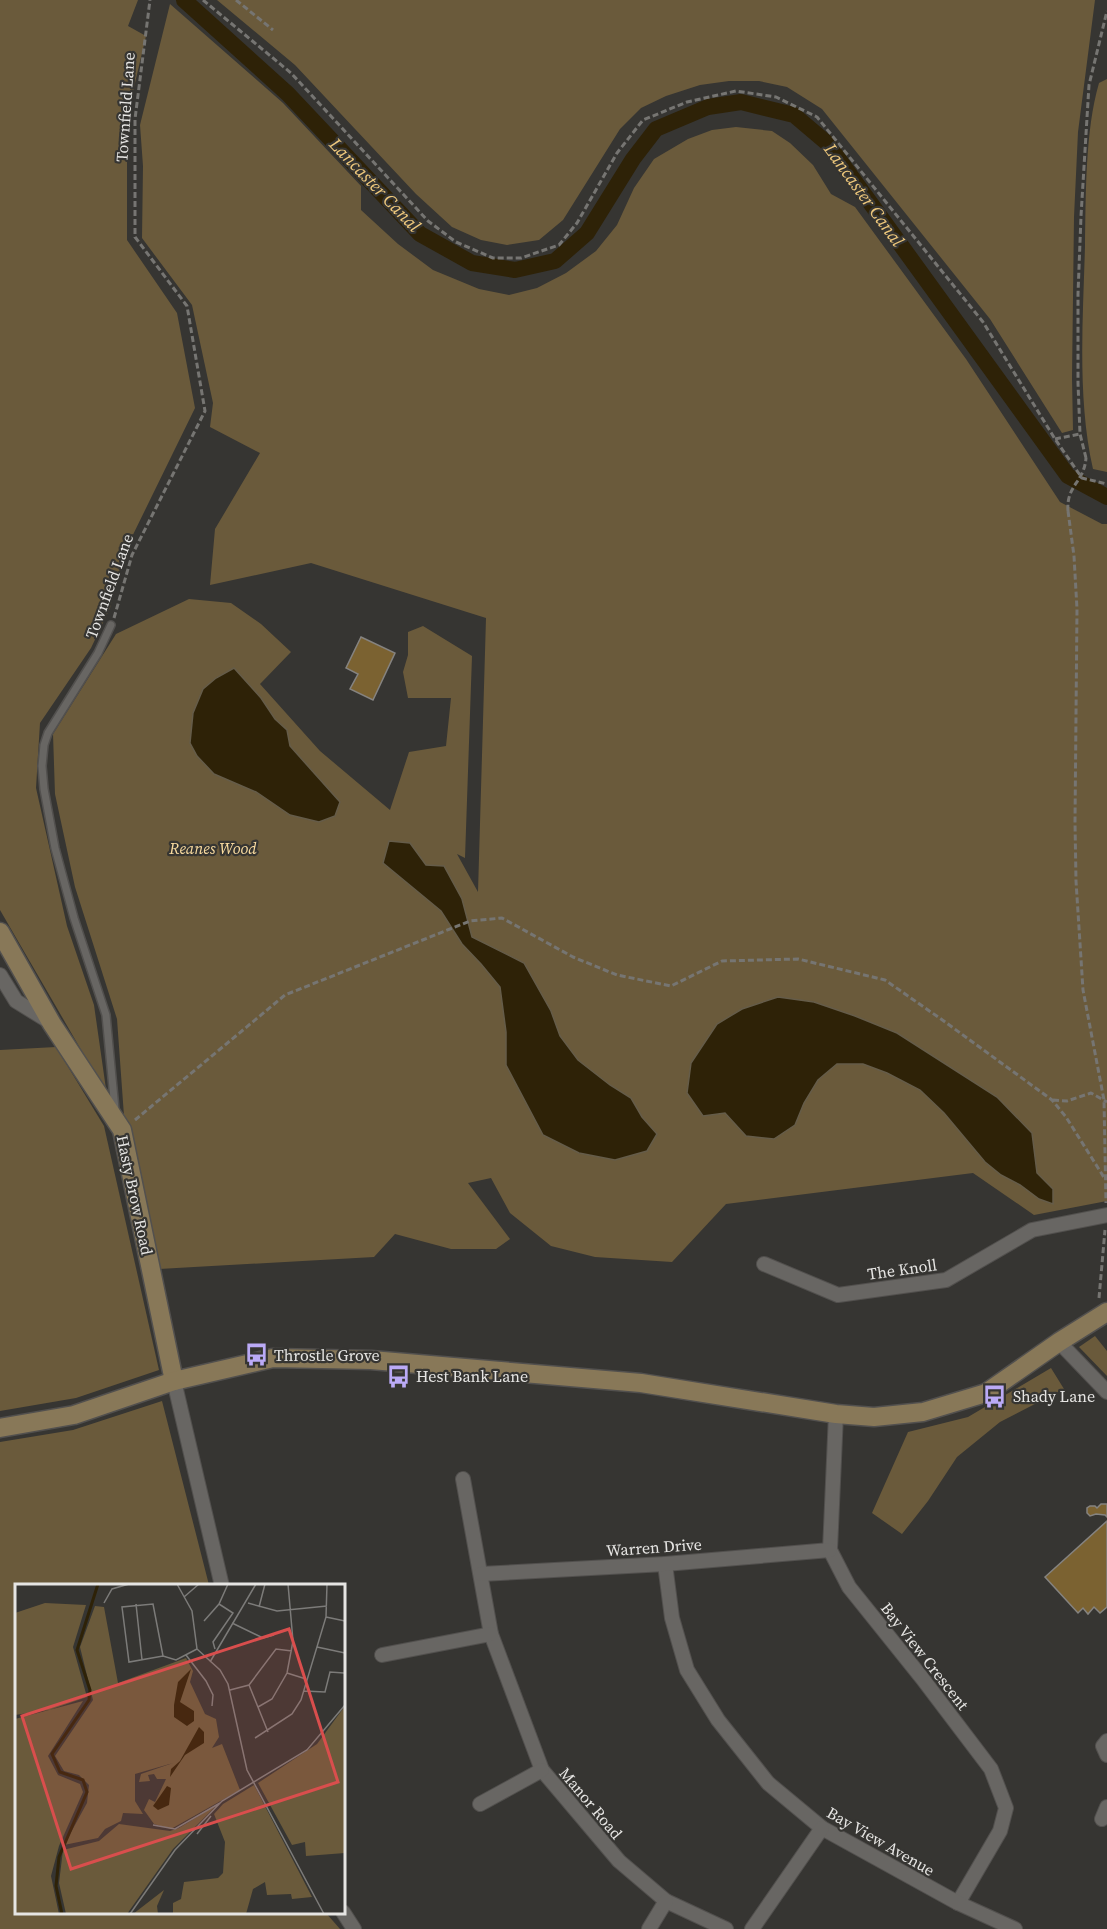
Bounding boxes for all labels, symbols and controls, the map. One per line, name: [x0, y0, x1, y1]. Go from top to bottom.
street label: Townfield Lane: [110, 51, 140, 163]
water label: Lancaster Canal: [323, 131, 427, 237]
water label: Lancaster Canal: [818, 137, 910, 251]
street label: Townfield Lane: [80, 531, 138, 641]
park label: Reanes Wood: [168, 837, 257, 859]
street label: Hasty Brow Road: [112, 1133, 158, 1257]
street label: The Knoll: [866, 1253, 938, 1285]
bus stop icon: Throstle Grove: [243, 1342, 269, 1368]
place label: Throstle Grove: [274, 1344, 380, 1366]
bus stop icon: Hest Bank Lane: [385, 1363, 411, 1389]
place label: Hest Bank Lane: [416, 1365, 528, 1387]
bus stop icon: Shady Lane: [982, 1383, 1008, 1409]
place label: Shady Lane: [1013, 1385, 1095, 1407]
street label: Warren Drive: [605, 1533, 703, 1561]
inset map: [15, 1584, 345, 1914]
street label: Bay View Crescent: [876, 1598, 975, 1715]
street label: Manor Road: [554, 1762, 628, 1844]
street label: Bay View Avenue: [823, 1801, 939, 1881]

